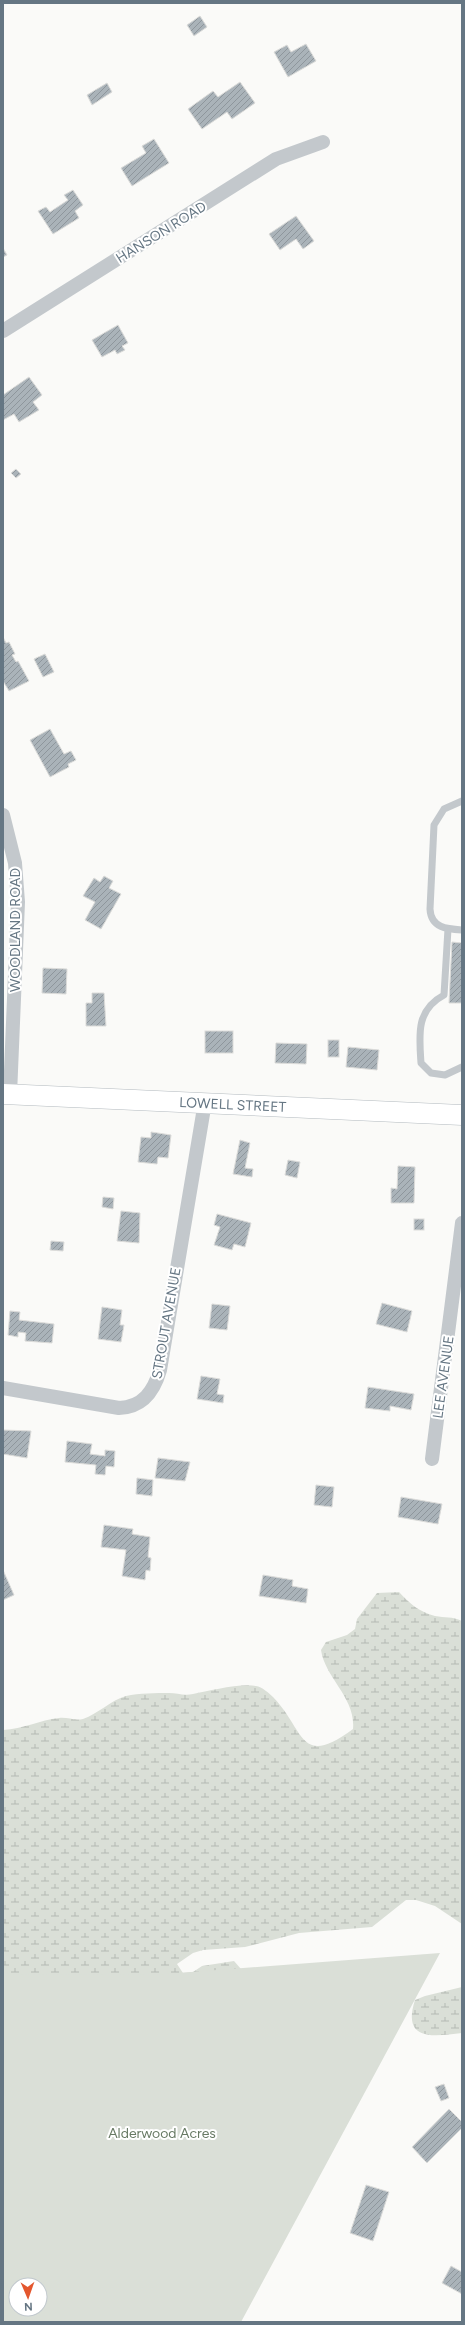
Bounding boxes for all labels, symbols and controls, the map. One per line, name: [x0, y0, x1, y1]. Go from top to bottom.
street label: HANSON ROAD: [113, 198, 210, 267]
street label: WOODLAND ROAD: [7, 868, 24, 992]
street label: LOWELL STREET: [179, 1094, 287, 1116]
street label: STROUT AVENUE: [148, 1266, 185, 1380]
street label: LEE AVENUE: [429, 1335, 458, 1419]
park label: Alderwood Acres: [108, 2125, 216, 2142]
north arrow: [8, 2277, 48, 2317]
text: N: [24, 2300, 33, 2313]

